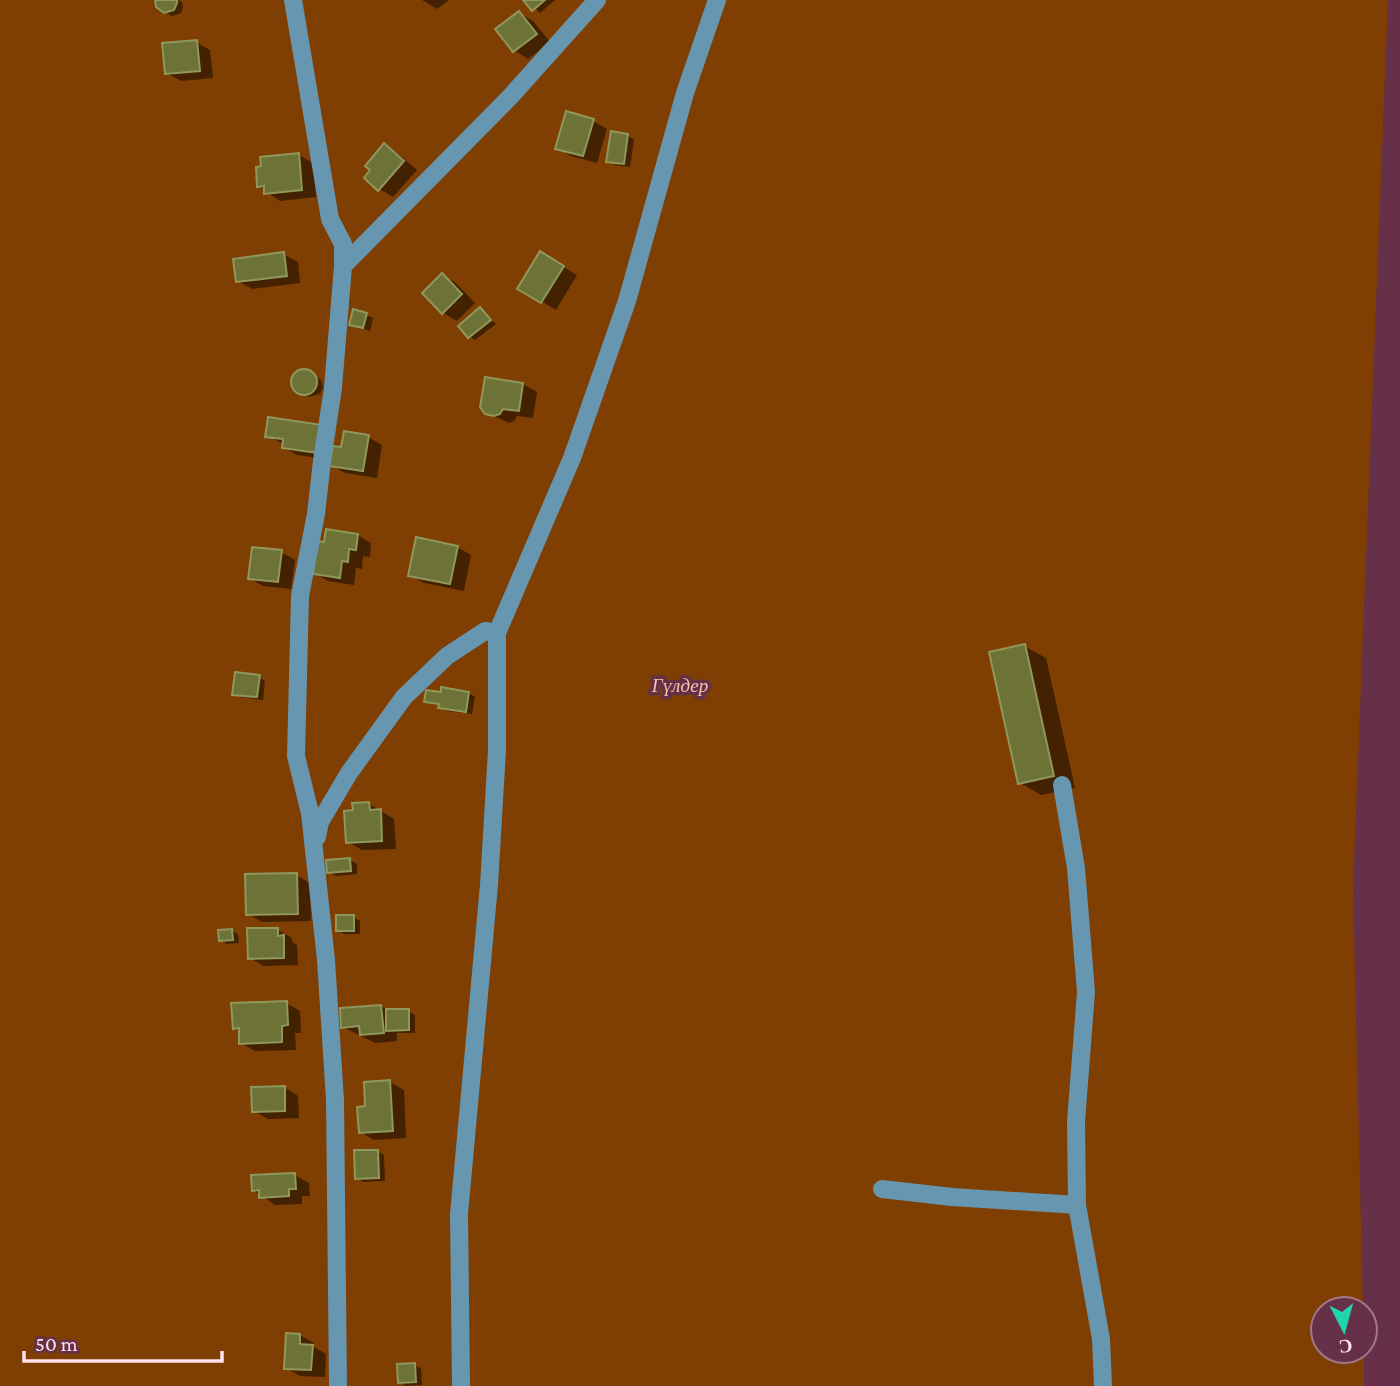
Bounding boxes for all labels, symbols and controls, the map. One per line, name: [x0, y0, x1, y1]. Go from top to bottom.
park label: Гүлдер: [651, 675, 708, 696]
north arrow: [1309, 1295, 1379, 1365]
scale bar: [24, 1320, 222, 1364]
text: 50 m: [35, 1332, 78, 1356]
text: С: [1338, 1335, 1354, 1358]

